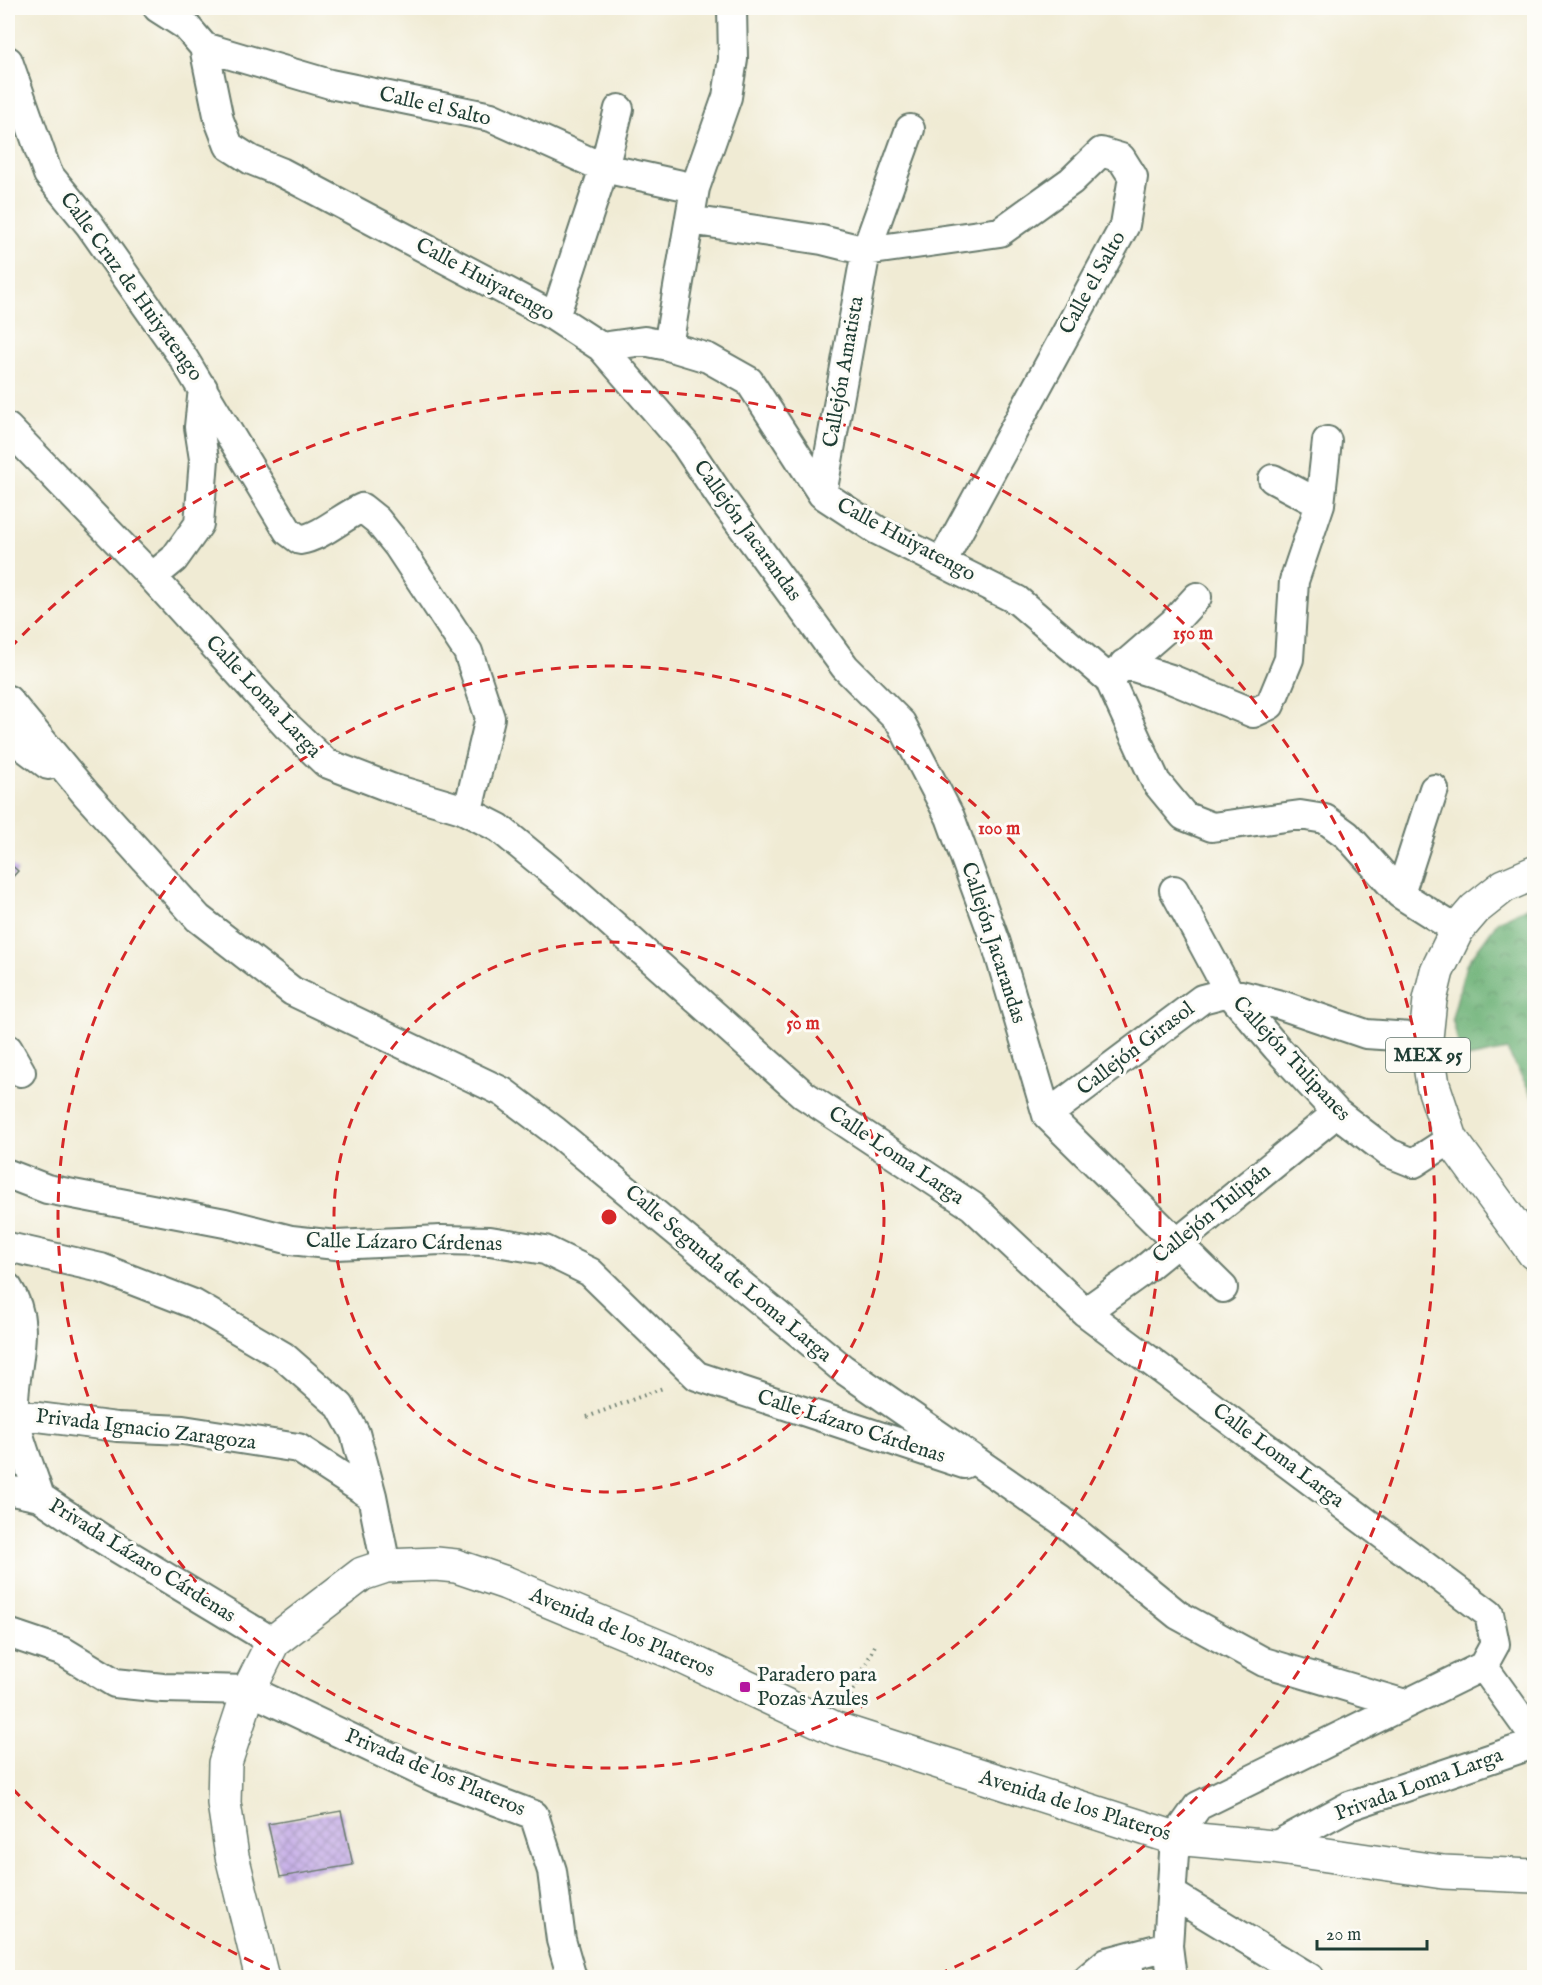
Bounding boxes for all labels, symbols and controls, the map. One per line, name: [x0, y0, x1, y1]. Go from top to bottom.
street label: Calle el Salto: [377, 81, 493, 133]
street label: Calle Cruz de Huiyatengo: [53, 187, 209, 387]
street label: Calle el Salto: [1054, 227, 1132, 339]
street label: Calle Huiyatengo: [411, 232, 559, 328]
street label: Callejón Amatista: [817, 293, 871, 450]
street label: Callejón Jacarandas: [687, 455, 807, 607]
street label: Calle Huiyatengo: [832, 492, 980, 588]
text: 150 m: [1173, 623, 1213, 646]
street label: Calle Loma Larga: [199, 630, 327, 765]
text: 100 m: [978, 818, 1020, 841]
street label: Callejón Jacarandas: [954, 859, 1032, 1027]
street label: Callejón Tulipanes: [1226, 991, 1356, 1127]
street label: Callejón Girasol: [1072, 996, 1200, 1102]
text: 50 m: [786, 1013, 820, 1036]
road number: MEX 95: [1386, 1038, 1470, 1072]
street label: Calle Loma Larga: [823, 1101, 970, 1212]
street label: Callejón Tulipán: [1147, 1158, 1277, 1270]
street label: Calle Segunda de Loma Larga: [619, 1179, 838, 1369]
centre of rings: [599, 1207, 619, 1227]
street label: Calle Lázaro Cárdenas: [306, 1228, 502, 1258]
street label: Calle Lázaro Cárdenas: [753, 1384, 949, 1470]
street label: Calle Loma Larga: [1207, 1398, 1350, 1515]
street label: Privada Ignacio Zaragoza: [34, 1403, 259, 1457]
street label: Privada Lázaro Cárdenas: [44, 1493, 240, 1629]
street label: Avenida de los Plateros: [524, 1581, 719, 1684]
place label: Paradero para Pozas Azules: [757, 1662, 877, 1713]
marker: Paradero para Pozas Azules: [738, 1680, 752, 1694]
street label: Privada de los Plateros: [341, 1723, 529, 1823]
street label: Privada Loma Larga: [1331, 1742, 1508, 1828]
street label: Avenida de los Plateros: [975, 1764, 1174, 1848]
scale bar: [1317, 1913, 1426, 1951]
text: 20 m: [1326, 1924, 1361, 1947]

